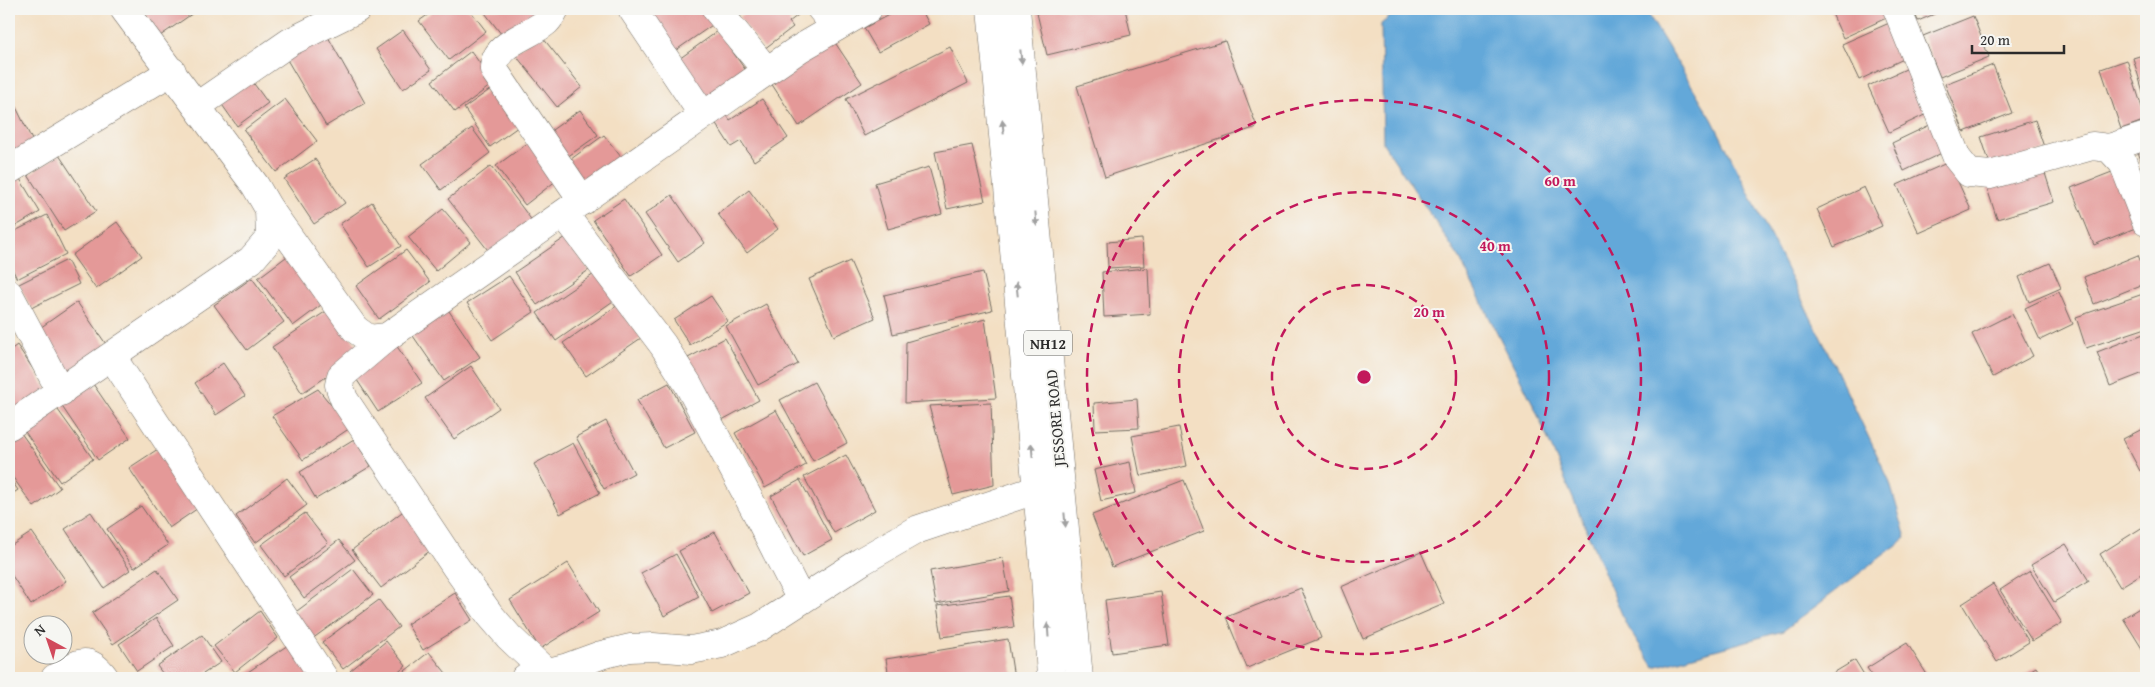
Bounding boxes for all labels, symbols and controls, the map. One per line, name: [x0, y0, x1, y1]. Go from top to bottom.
scale bar: [1972, 22, 2065, 54]
text: 20 m: [1980, 29, 2011, 50]
one-way arrow: [1017, 50, 1025, 66]
one-way arrow: [998, 118, 1006, 134]
text: 60 m: [1544, 170, 1576, 191]
one-way arrow: [1033, 211, 1041, 227]
text: 40 m: [1479, 235, 1511, 256]
one-way arrow: [1013, 280, 1021, 296]
text: 20 m: [1413, 301, 1445, 322]
road number: NH12: [1024, 330, 1072, 356]
street label: JESSORE ROAD: [1039, 368, 1071, 469]
centre of rings: [1355, 368, 1373, 386]
one-way arrow: [1028, 442, 1036, 458]
one-way arrow: [1061, 512, 1069, 528]
north arrow: [22, 614, 72, 664]
text: N: [30, 619, 50, 641]
one-way arrow: [1044, 621, 1052, 637]

